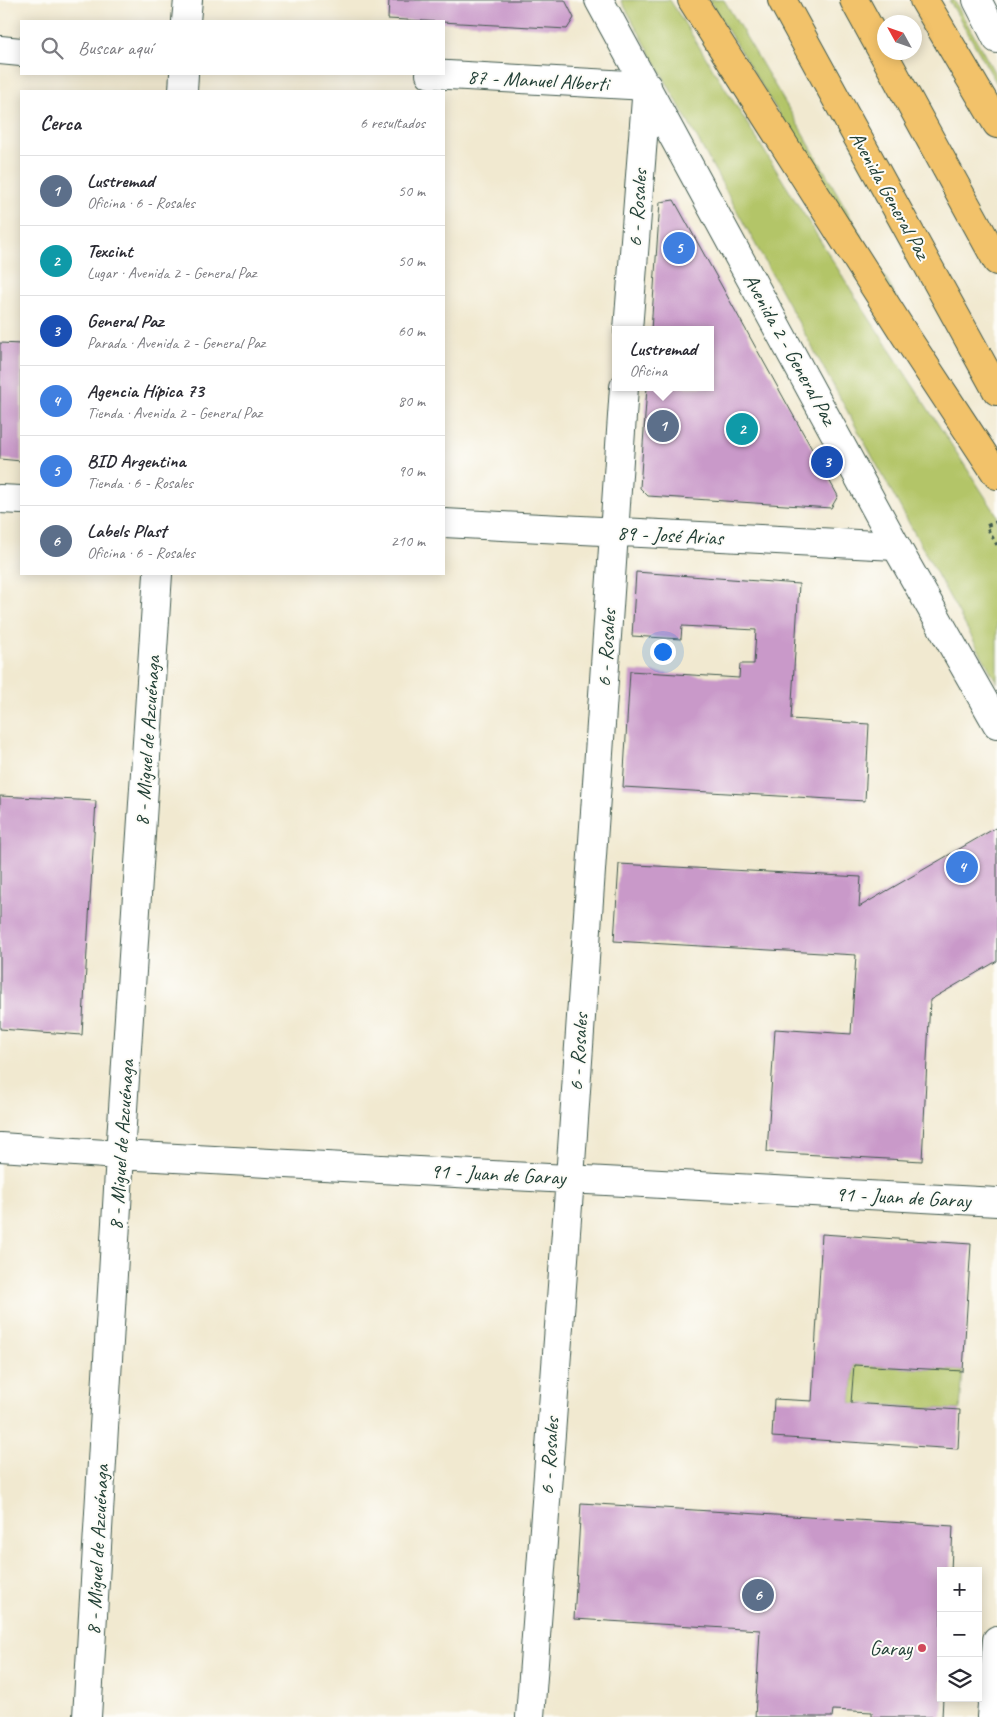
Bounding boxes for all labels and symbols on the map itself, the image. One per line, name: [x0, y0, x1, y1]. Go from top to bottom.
north arrow: [877, 15, 922, 60]
street label: 87 - Manuel Alberti: [467, 63, 612, 97]
street label: Avenida General Paz: [844, 126, 937, 266]
street label: 6 - Rosales: [621, 166, 653, 248]
pin: 5: [663, 229, 695, 267]
street label: Avenida 2 - General Paz: [738, 269, 842, 429]
pin: 1: [647, 407, 679, 445]
pin: 2: [726, 410, 758, 448]
pin: 3: [811, 443, 843, 481]
street label: 89 - José Arias: [616, 519, 725, 551]
street label: 6 - Rosales: [590, 606, 622, 688]
your location: [650, 639, 676, 665]
street label: 8 - Miguel de Azcuénaga: [128, 653, 166, 827]
pin: 4: [946, 848, 978, 886]
street label: 6 - Rosales: [562, 1010, 594, 1092]
street label: 8 - Miguel de Azcuénaga: [102, 1057, 140, 1231]
street label: 91 - Juan de Garay: [430, 1157, 568, 1191]
street label: 91 - Juan de Garay: [835, 1180, 973, 1214]
street label: 6 - Rosales: [533, 1414, 565, 1496]
street label: 8 - Miguel de Azcuénaga: [80, 1463, 115, 1636]
pin: 6: [742, 1576, 774, 1614]
place label: Garay: [869, 1635, 914, 1661]
marker: Garay: [916, 1642, 928, 1654]

